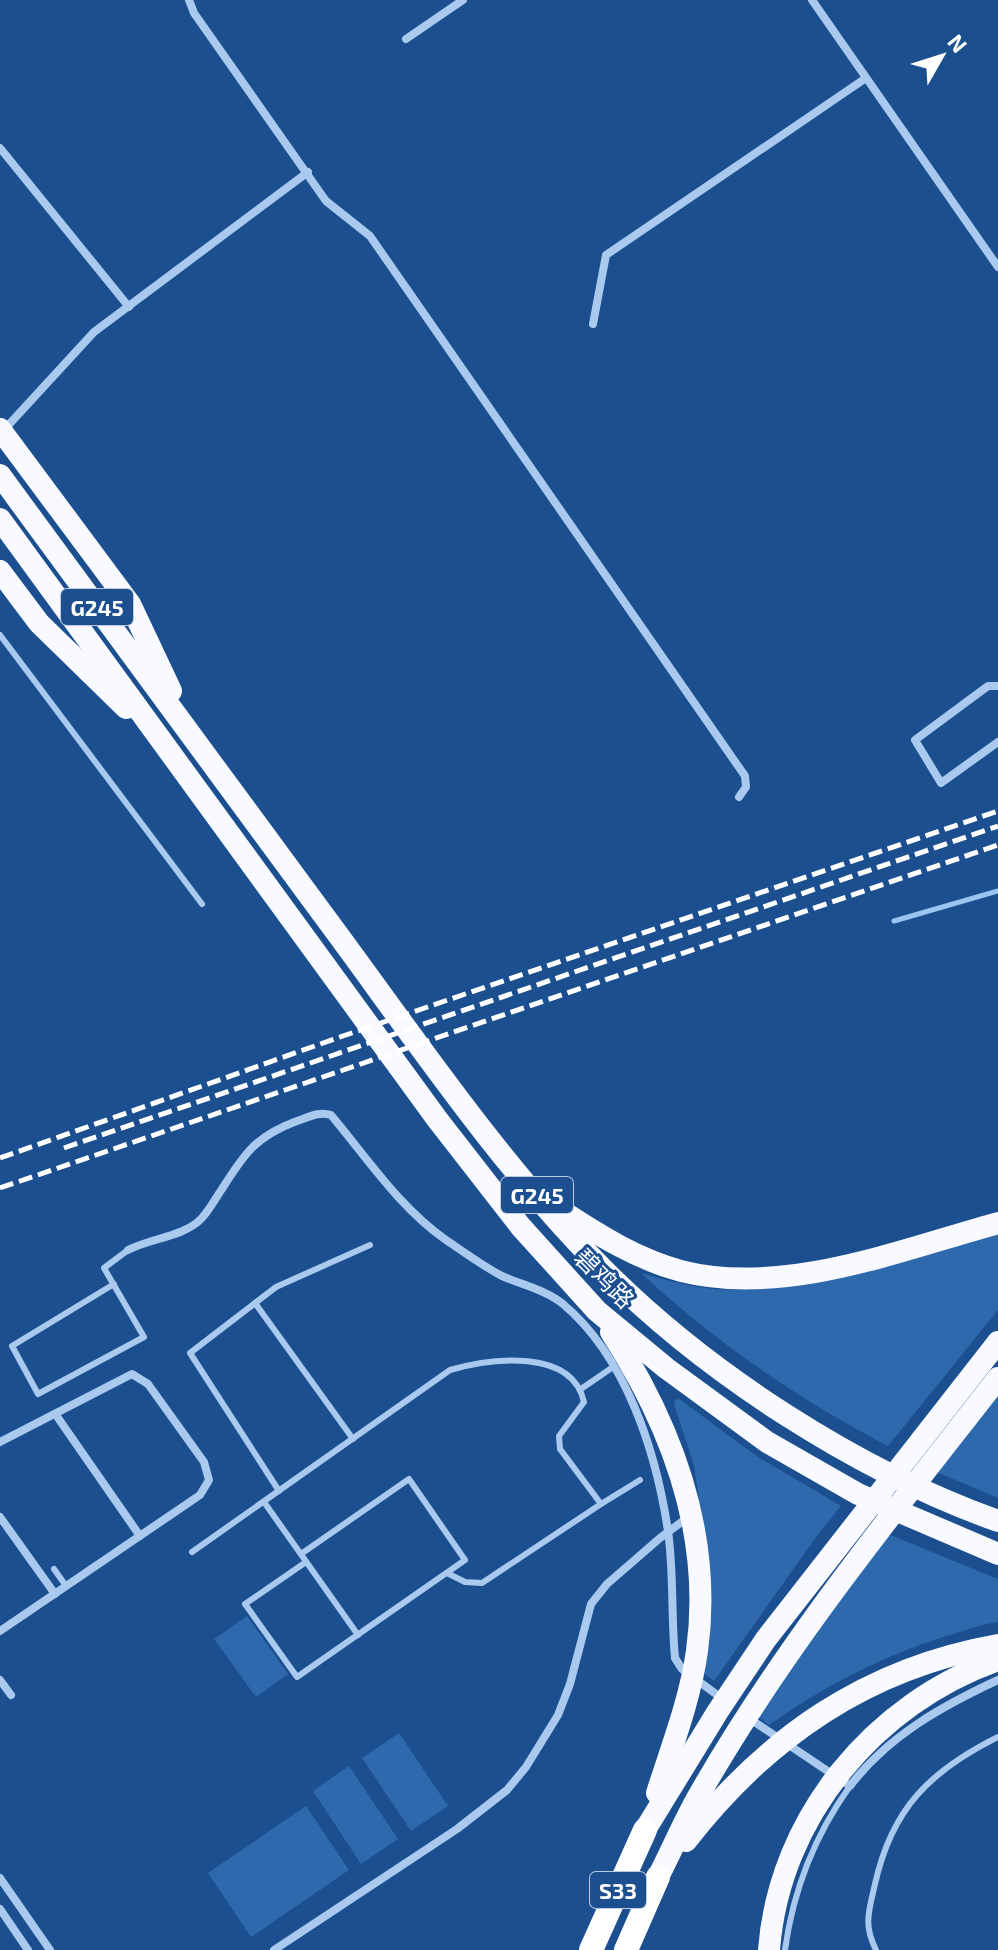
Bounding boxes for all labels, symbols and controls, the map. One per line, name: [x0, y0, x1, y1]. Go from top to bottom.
north arrow: [902, 16, 982, 96]
text: N: [943, 28, 973, 57]
road number: G245: [61, 589, 133, 625]
road number: G245: [501, 1177, 573, 1213]
street label: 碧鸡路: [569, 1242, 641, 1314]
road number: S33: [590, 1872, 646, 1908]

